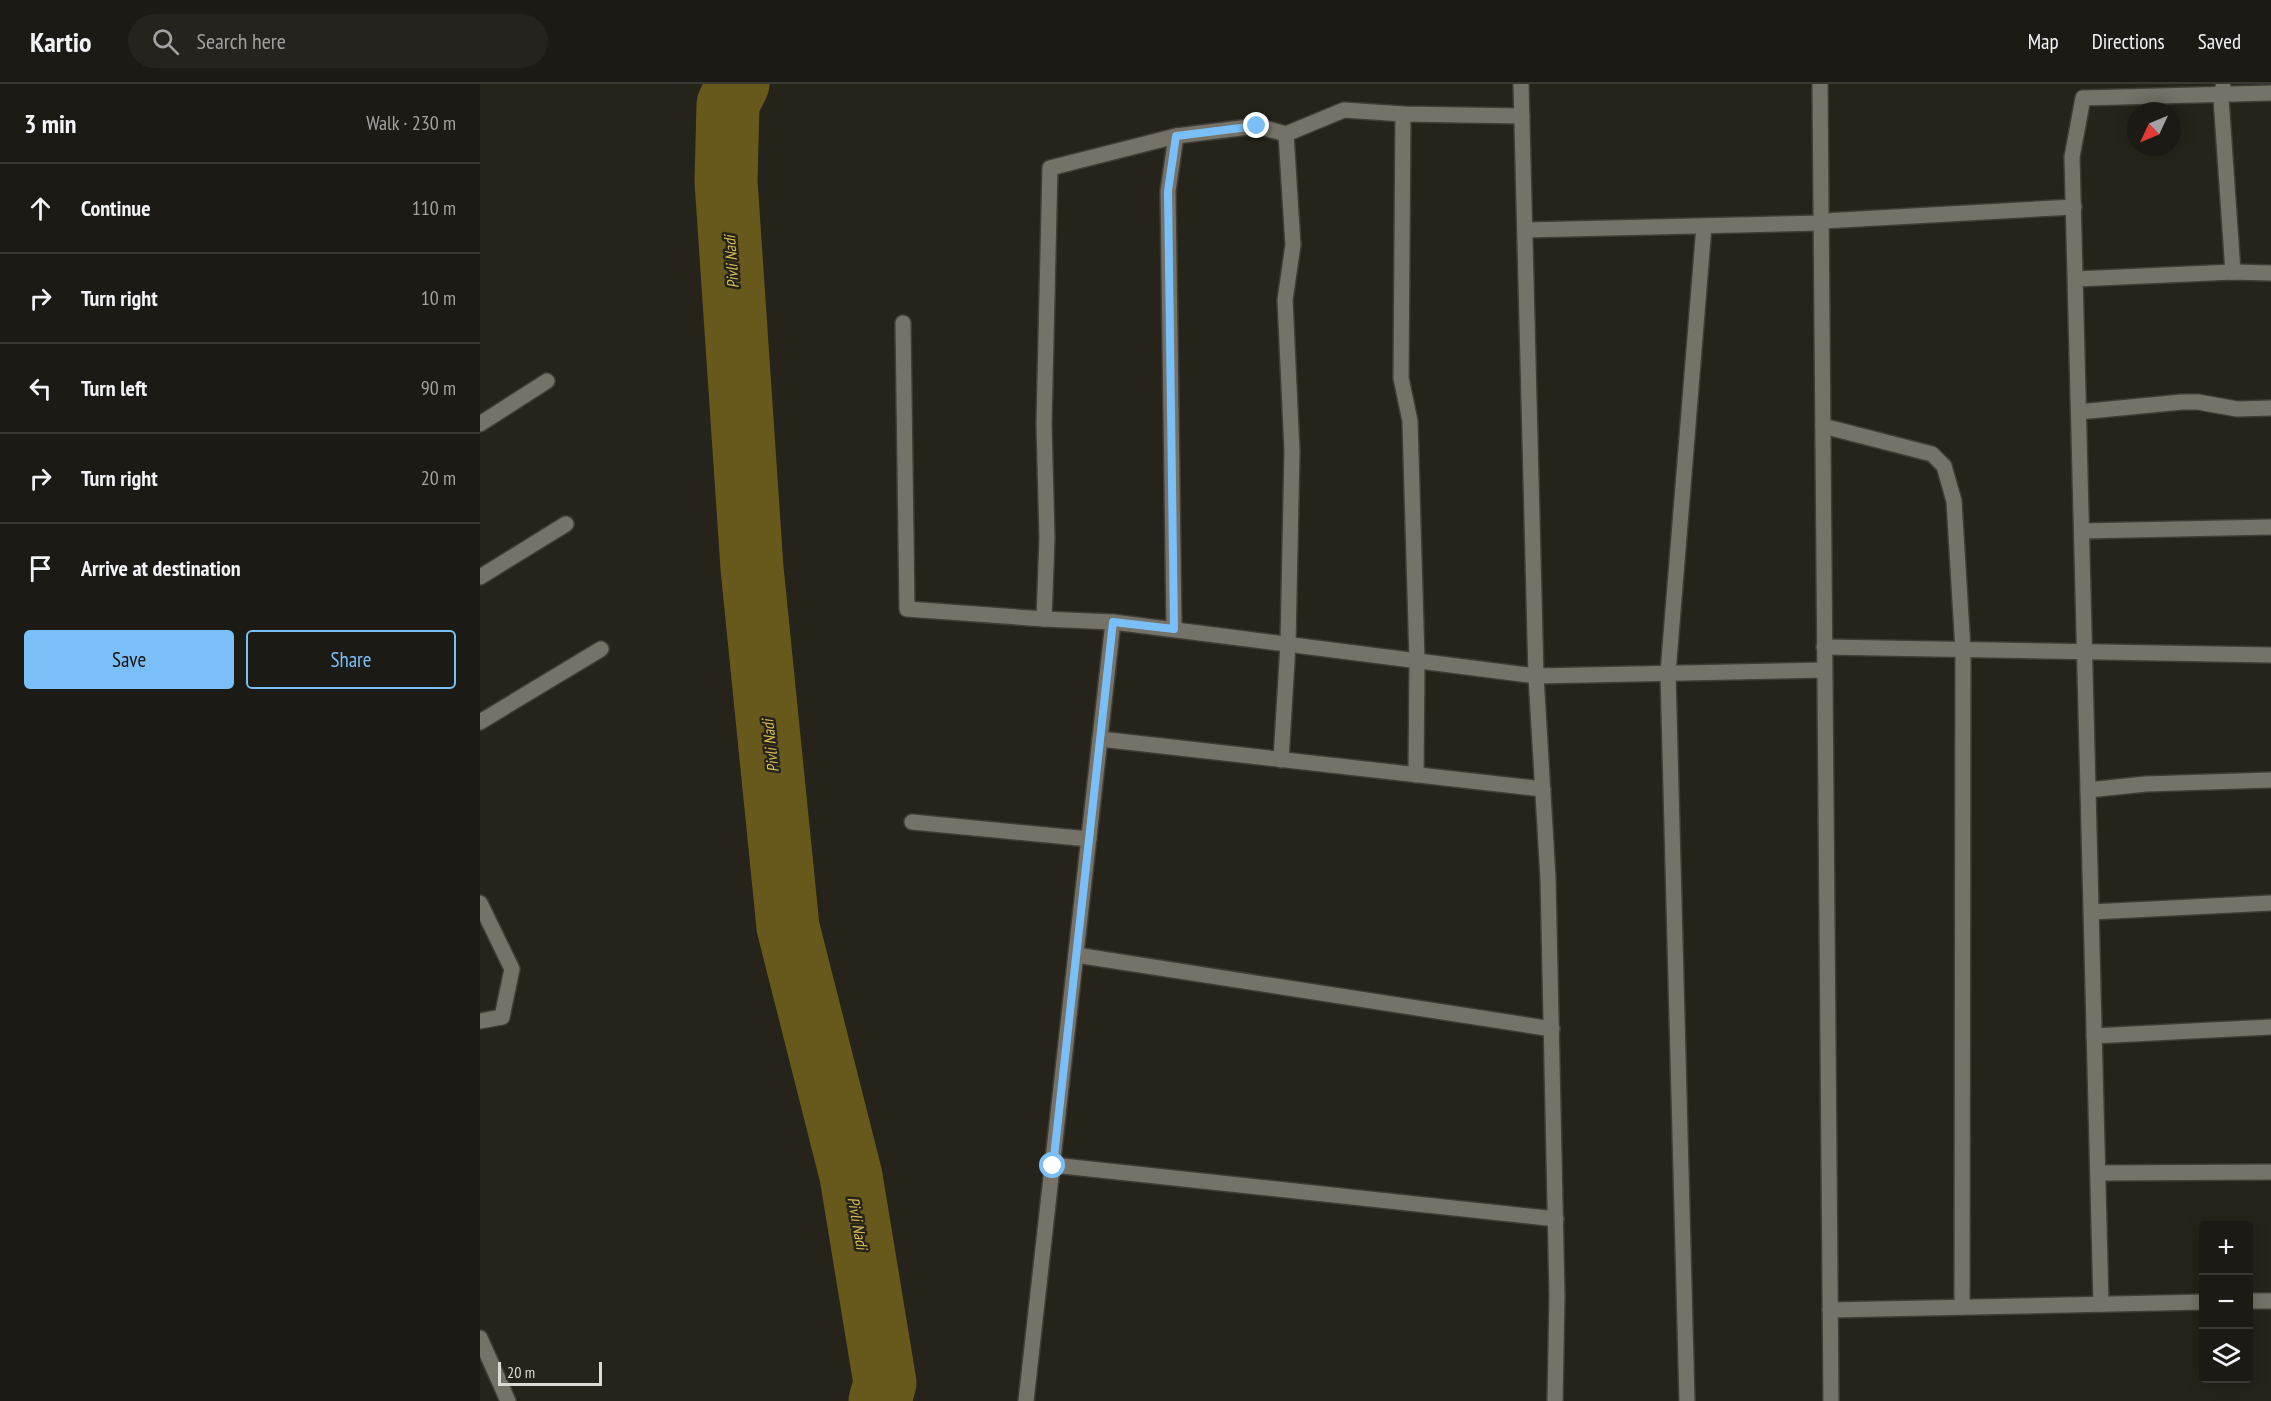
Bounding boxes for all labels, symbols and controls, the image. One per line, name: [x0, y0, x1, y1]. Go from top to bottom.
search box: [128, 14, 548, 68]
text: Kartio: [30, 23, 92, 60]
icon: search: [149, 25, 182, 58]
text: Search here: [197, 27, 286, 55]
text: Map: [2028, 28, 2059, 55]
text: Directions: [2092, 28, 2165, 55]
text: Saved: [2198, 28, 2241, 55]
north arrow: [2127, 102, 2181, 156]
text: 3 min: [24, 107, 77, 140]
text: Walk · 230 m: [366, 110, 456, 136]
route end: [1243, 112, 1269, 138]
icon: ahead: [24, 192, 57, 225]
text: Continue: [81, 194, 151, 222]
text: 110 m: [412, 195, 456, 221]
water label: Pivli Nadi: [719, 232, 743, 289]
icon: right: [24, 282, 57, 315]
text: Turn right: [81, 284, 158, 312]
text: 10 m: [421, 285, 456, 311]
icon: left: [24, 372, 57, 405]
text: Turn left: [81, 374, 147, 402]
text: 90 m: [421, 375, 456, 401]
icon: right: [24, 462, 57, 495]
text: Turn right: [81, 464, 158, 492]
text: 20 m: [421, 465, 456, 491]
icon: arrive: [24, 552, 57, 585]
text: Arrive at destination: [81, 554, 241, 582]
button: Save: [24, 630, 234, 689]
button: Share: [246, 630, 456, 689]
water label: Pivli Nadi: [757, 716, 783, 773]
route start: [1039, 1152, 1065, 1178]
water label: Pivli Nadi: [844, 1195, 873, 1253]
map controls: [2199, 1221, 2253, 1383]
button: +: [2199, 1221, 2253, 1275]
button: −: [2199, 1275, 2253, 1329]
button: layers: [2199, 1329, 2253, 1383]
scale bar: [498, 1359, 602, 1386]
text: 20 m: [507, 1362, 535, 1382]

